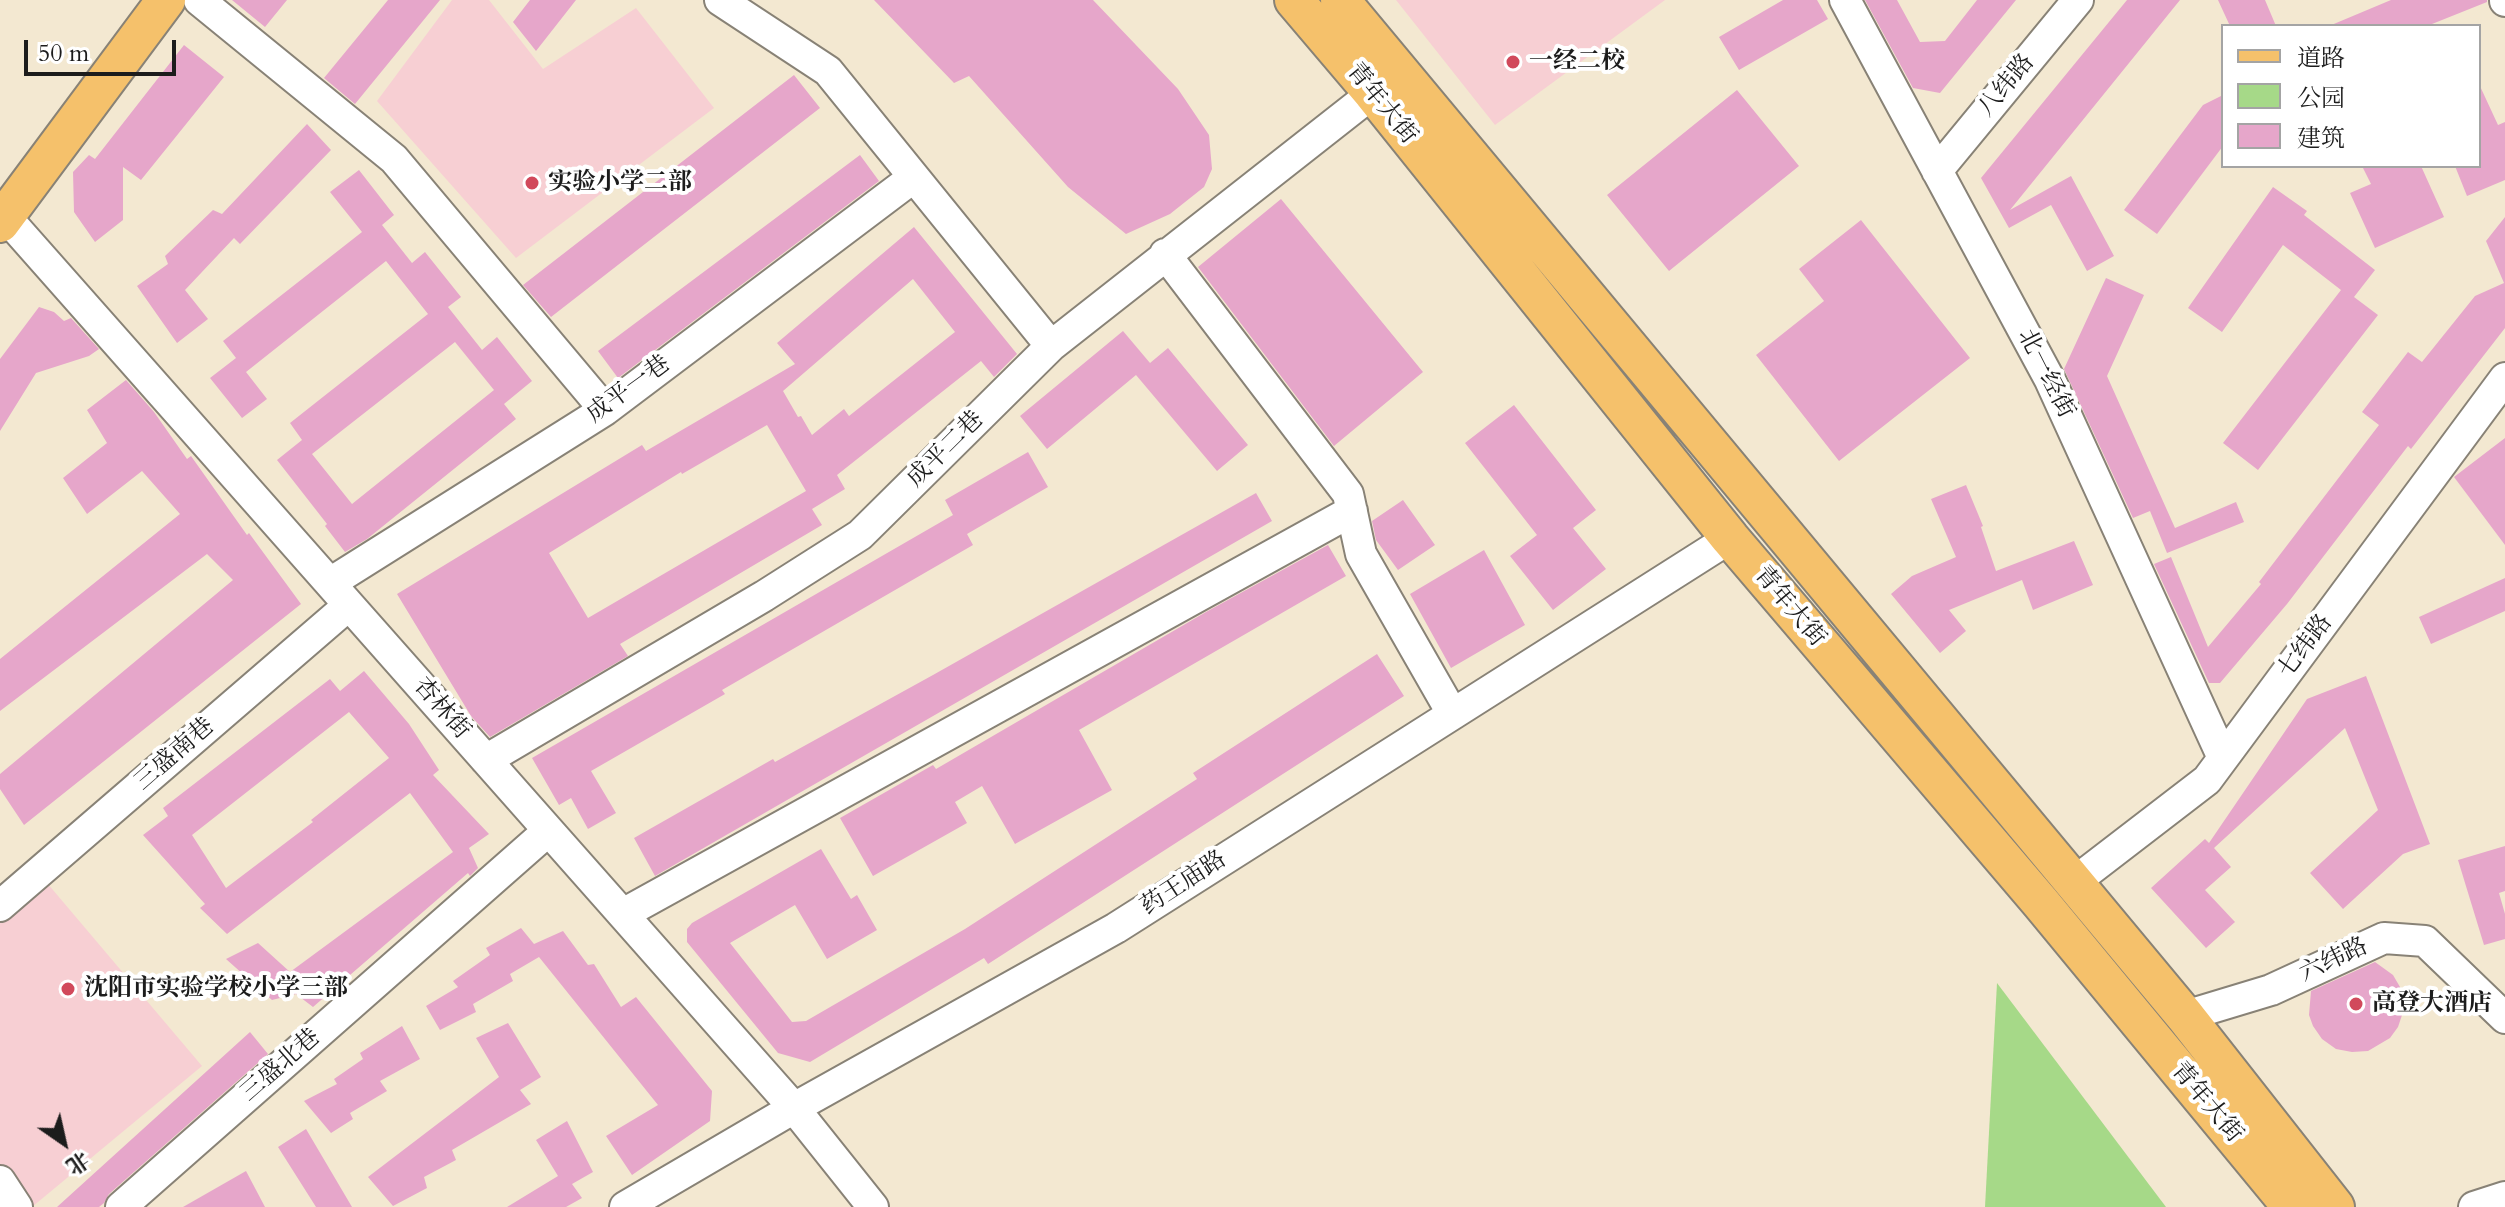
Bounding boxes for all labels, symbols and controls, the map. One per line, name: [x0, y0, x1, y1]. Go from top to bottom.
scale bar: [28, 24, 180, 74]
legend: [2221, 24, 2481, 168]
text: 50 m: [38, 37, 89, 70]
text: 道路: [2297, 42, 2345, 75]
place label: 一经二校: [1529, 48, 1625, 76]
street label: 八纬路: [1973, 49, 2041, 123]
marker: 一经二校: [1504, 53, 1522, 71]
street label: 青年大街: [1340, 58, 1422, 150]
text: 公园: [2297, 82, 2345, 115]
text: 建筑: [2297, 122, 2345, 155]
place label: 实验小学二部: [548, 169, 692, 197]
marker: 实验小学二部: [523, 174, 541, 192]
street label: 北一经街: [2010, 325, 2080, 423]
street label: 成平一巷: [582, 350, 676, 430]
street label: 成平二巷: [902, 406, 990, 494]
street label: 青年大街: [1747, 561, 1831, 653]
street label: 七纬路: [2273, 610, 2339, 684]
street label: 杏林街: [407, 672, 475, 746]
street label: 三盛南巷: [129, 713, 221, 797]
street label: 药王庙路: [1136, 846, 1232, 922]
street label: 六纬路: [2295, 933, 2373, 989]
place label: 沈阳市实验学校小学三部: [84, 975, 348, 1003]
marker: 沈阳市实验学校小学三部: [59, 980, 77, 998]
place label: 高登大酒店: [2372, 990, 2492, 1018]
marker: 高登大酒店: [2347, 995, 2365, 1013]
street label: 三盛北巷: [235, 1024, 327, 1108]
street label: 青年大街: [2164, 1057, 2248, 1149]
north arrow: [24, 1103, 104, 1183]
text: 北: [60, 1144, 95, 1181]

